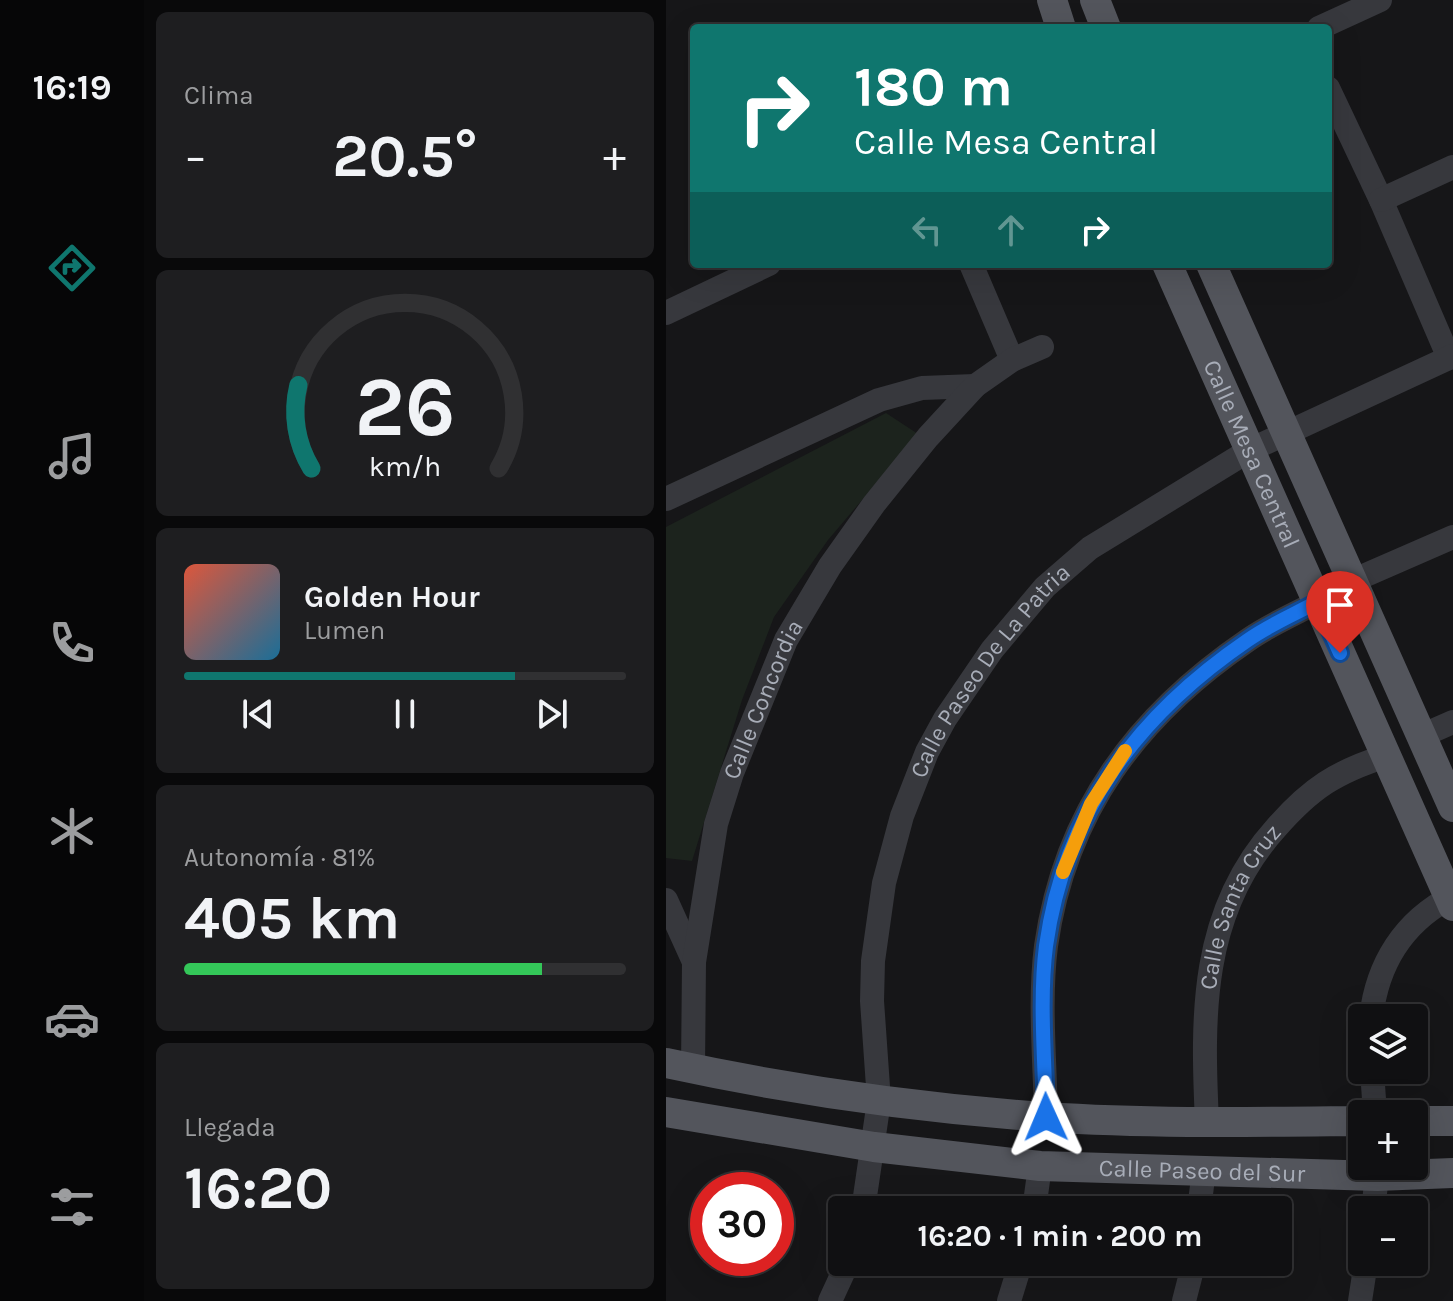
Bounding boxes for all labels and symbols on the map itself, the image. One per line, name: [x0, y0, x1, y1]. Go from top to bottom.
street label: Calle Mesa Central: [1198, 356, 1306, 552]
street label: Calle Paseo De La Patria: [904, 558, 1076, 782]
pin: [1306, 571, 1374, 653]
street label: Calle Concordia: [717, 614, 809, 783]
street label: Calle Santa Cruz: [1194, 818, 1287, 991]
position arrow: [1004, 1075, 1088, 1159]
street label: Calle Paseo del Sur: [1098, 1154, 1306, 1188]
speed limit sign: 30: [690, 1172, 794, 1276]

